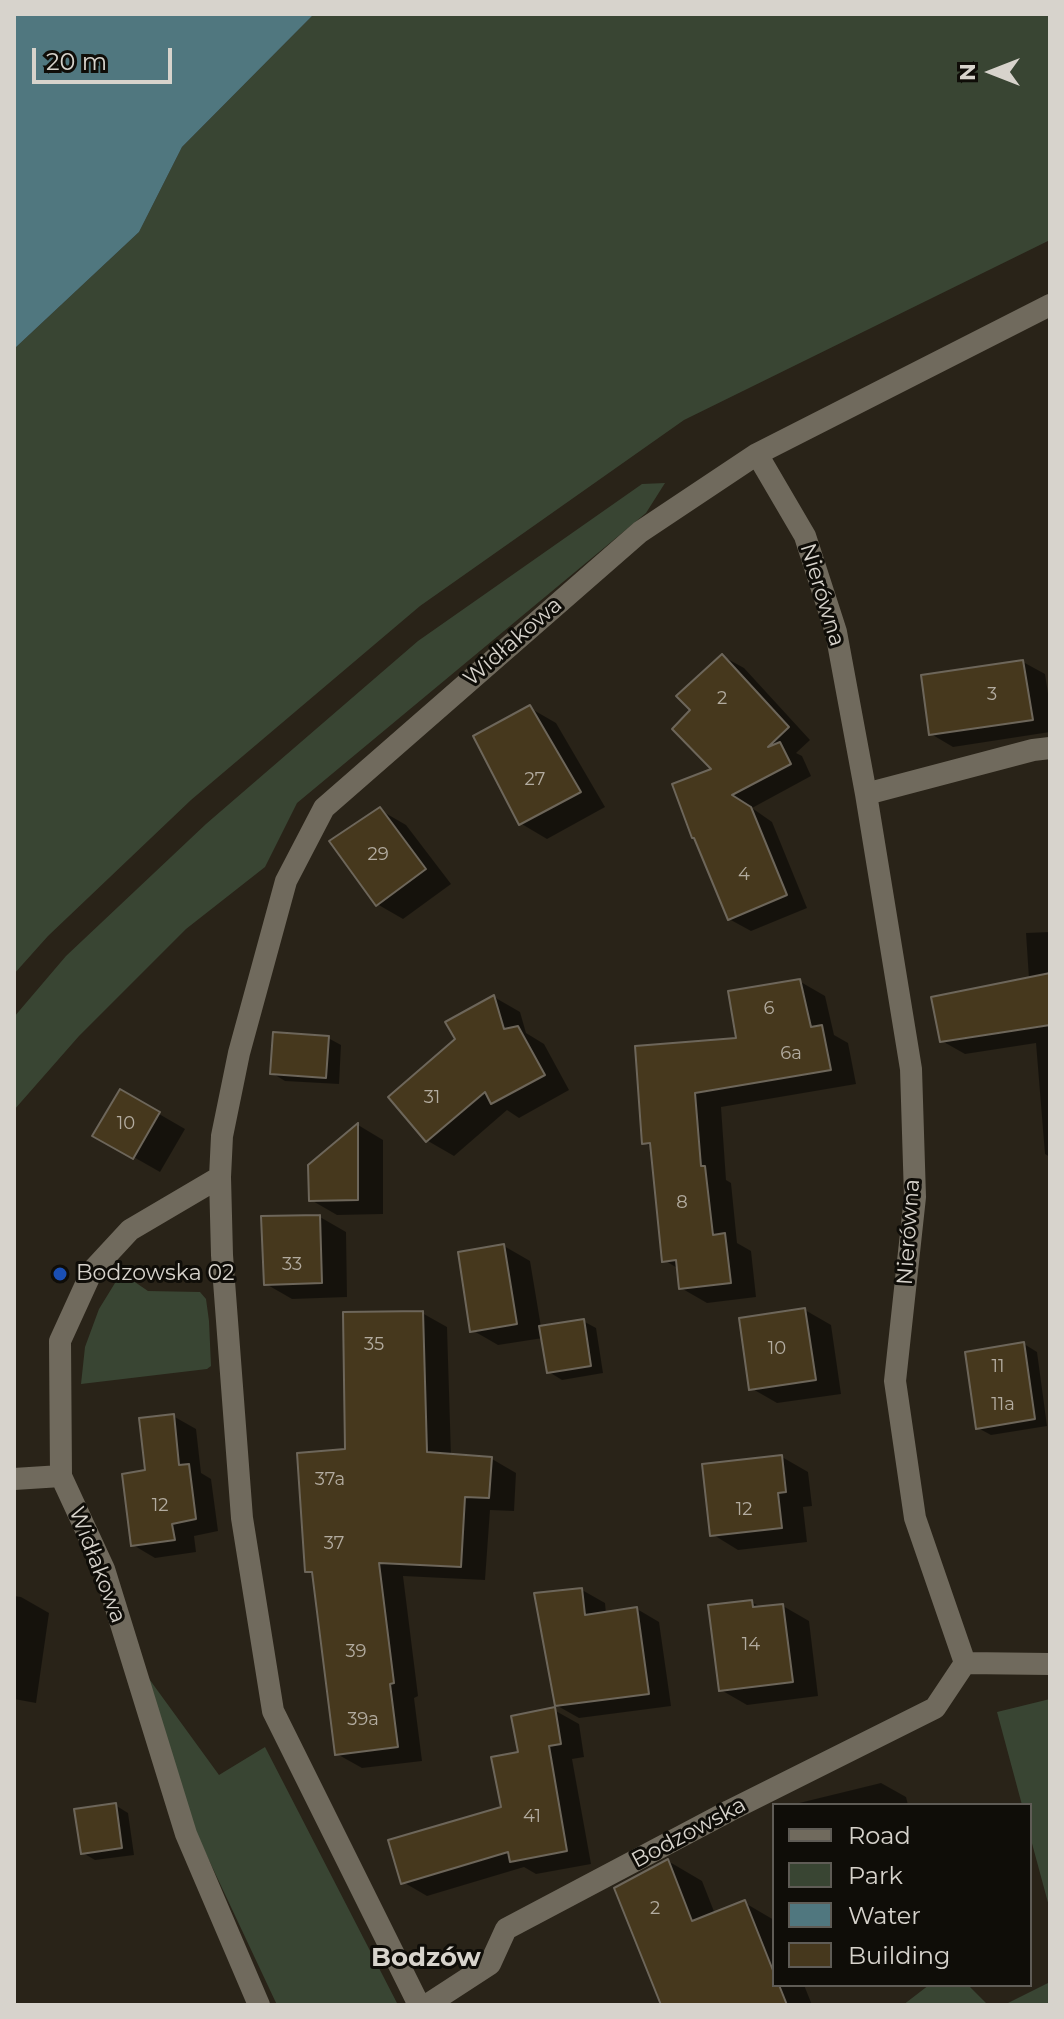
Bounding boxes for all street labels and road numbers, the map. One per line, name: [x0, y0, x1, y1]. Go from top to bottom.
street label: Nierówna: [794, 540, 850, 650]
street label: Widłakowa: [458, 592, 568, 692]
street label: Nierówna: [892, 1178, 926, 1286]
street label: Widłakowa: [63, 1503, 131, 1627]
street label: Bodzowska: [627, 1792, 751, 1874]

